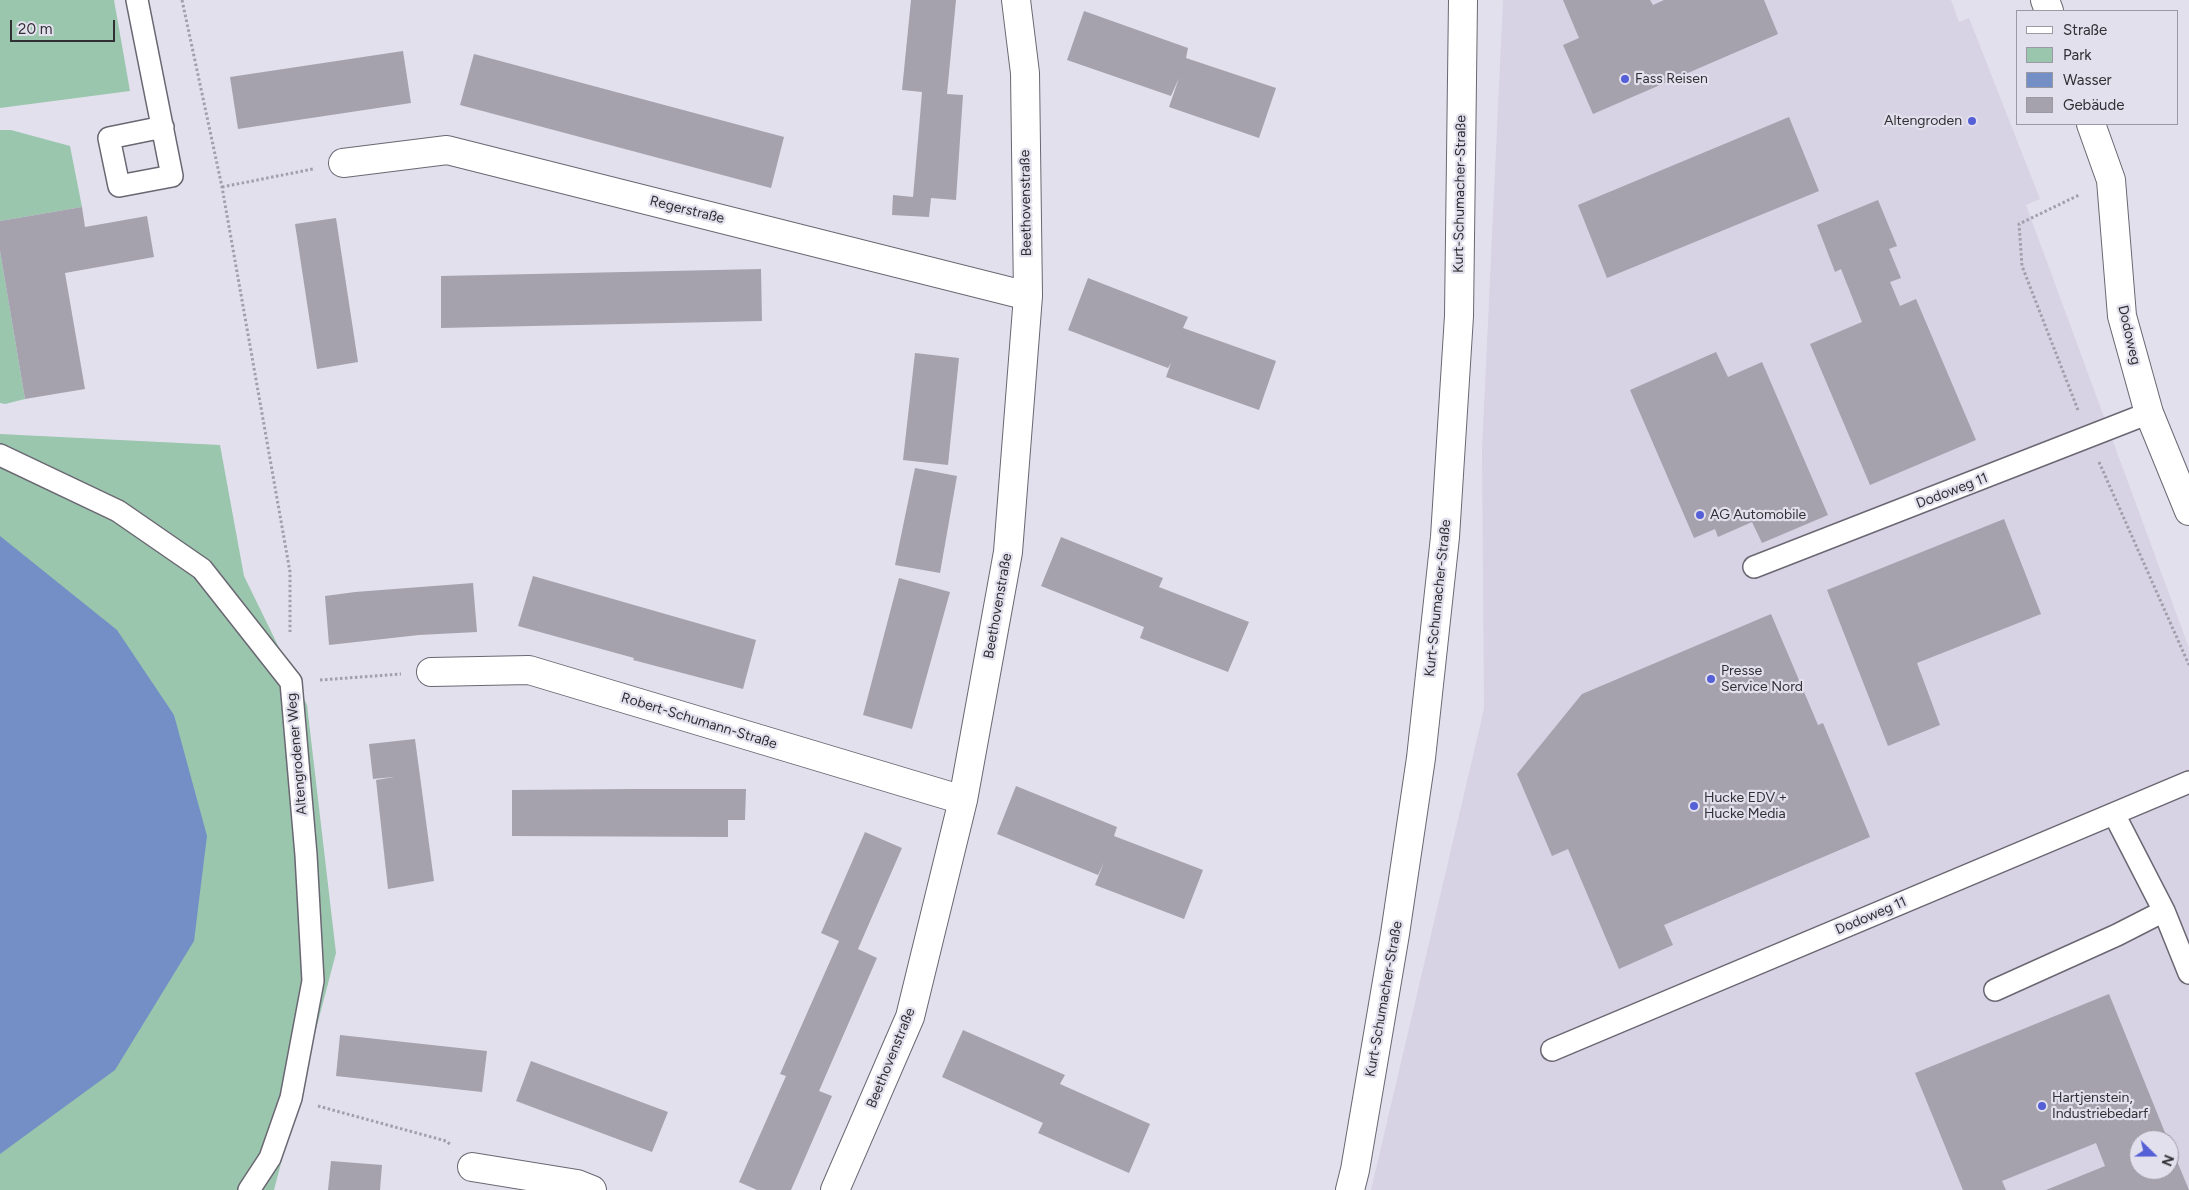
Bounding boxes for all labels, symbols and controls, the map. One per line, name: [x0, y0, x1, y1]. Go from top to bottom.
scale bar: [12, 10, 118, 42]
legend: [2016, 10, 2179, 125]
text: 20 m: [18, 20, 52, 38]
text: Straße: [2063, 21, 2107, 39]
text: Park: [2063, 46, 2092, 64]
place label: Fass Reisen: [1635, 71, 1708, 87]
text: Wasser: [2063, 71, 2112, 89]
marker: Fass Reisen: [1619, 73, 1631, 85]
text: Gebäude: [2063, 96, 2124, 114]
place label: Altengroden: [1884, 113, 1962, 129]
street label: Kurt-Schumacher-Straße: [1450, 115, 1470, 273]
marker: Altengroden: [1966, 115, 1978, 127]
street label: Beethovenstraße: [1017, 150, 1035, 256]
street label: Regerstraße: [648, 193, 726, 227]
street label: Dodoweg: [2114, 304, 2144, 366]
street label: Dodoweg 11: [1914, 470, 1990, 512]
place label: AG Automobile: [1710, 507, 1806, 523]
marker: AG Automobile: [1694, 509, 1706, 521]
street label: Kurt-Schumacher-Straße: [1421, 519, 1455, 677]
street label: Beethovenstraße: [980, 552, 1016, 660]
place label: Presse Service Nord: [1721, 663, 1803, 696]
marker: Presse Service Nord: [1705, 673, 1717, 685]
street label: Robert-Schumann-Straße: [619, 689, 779, 753]
street label: Altengrodener Weg: [283, 692, 311, 816]
place label: Hucke EDV + Hucke Media: [1704, 790, 1787, 822]
marker: Hucke EDV + Hucke Media: [1688, 800, 1700, 812]
street label: Dodoweg 11: [1833, 894, 1909, 938]
street label: Kurt-Schumacher-Straße: [1362, 920, 1406, 1078]
street label: Beethovenstraße: [863, 1005, 919, 1111]
place label: Hartjenstein, Industriebedarf: [2052, 1090, 2148, 1122]
marker: Hartjenstein, Industriebedarf: [2036, 1100, 2048, 1112]
north arrow: [2129, 1130, 2179, 1180]
text: N: [2158, 1152, 2177, 1169]

